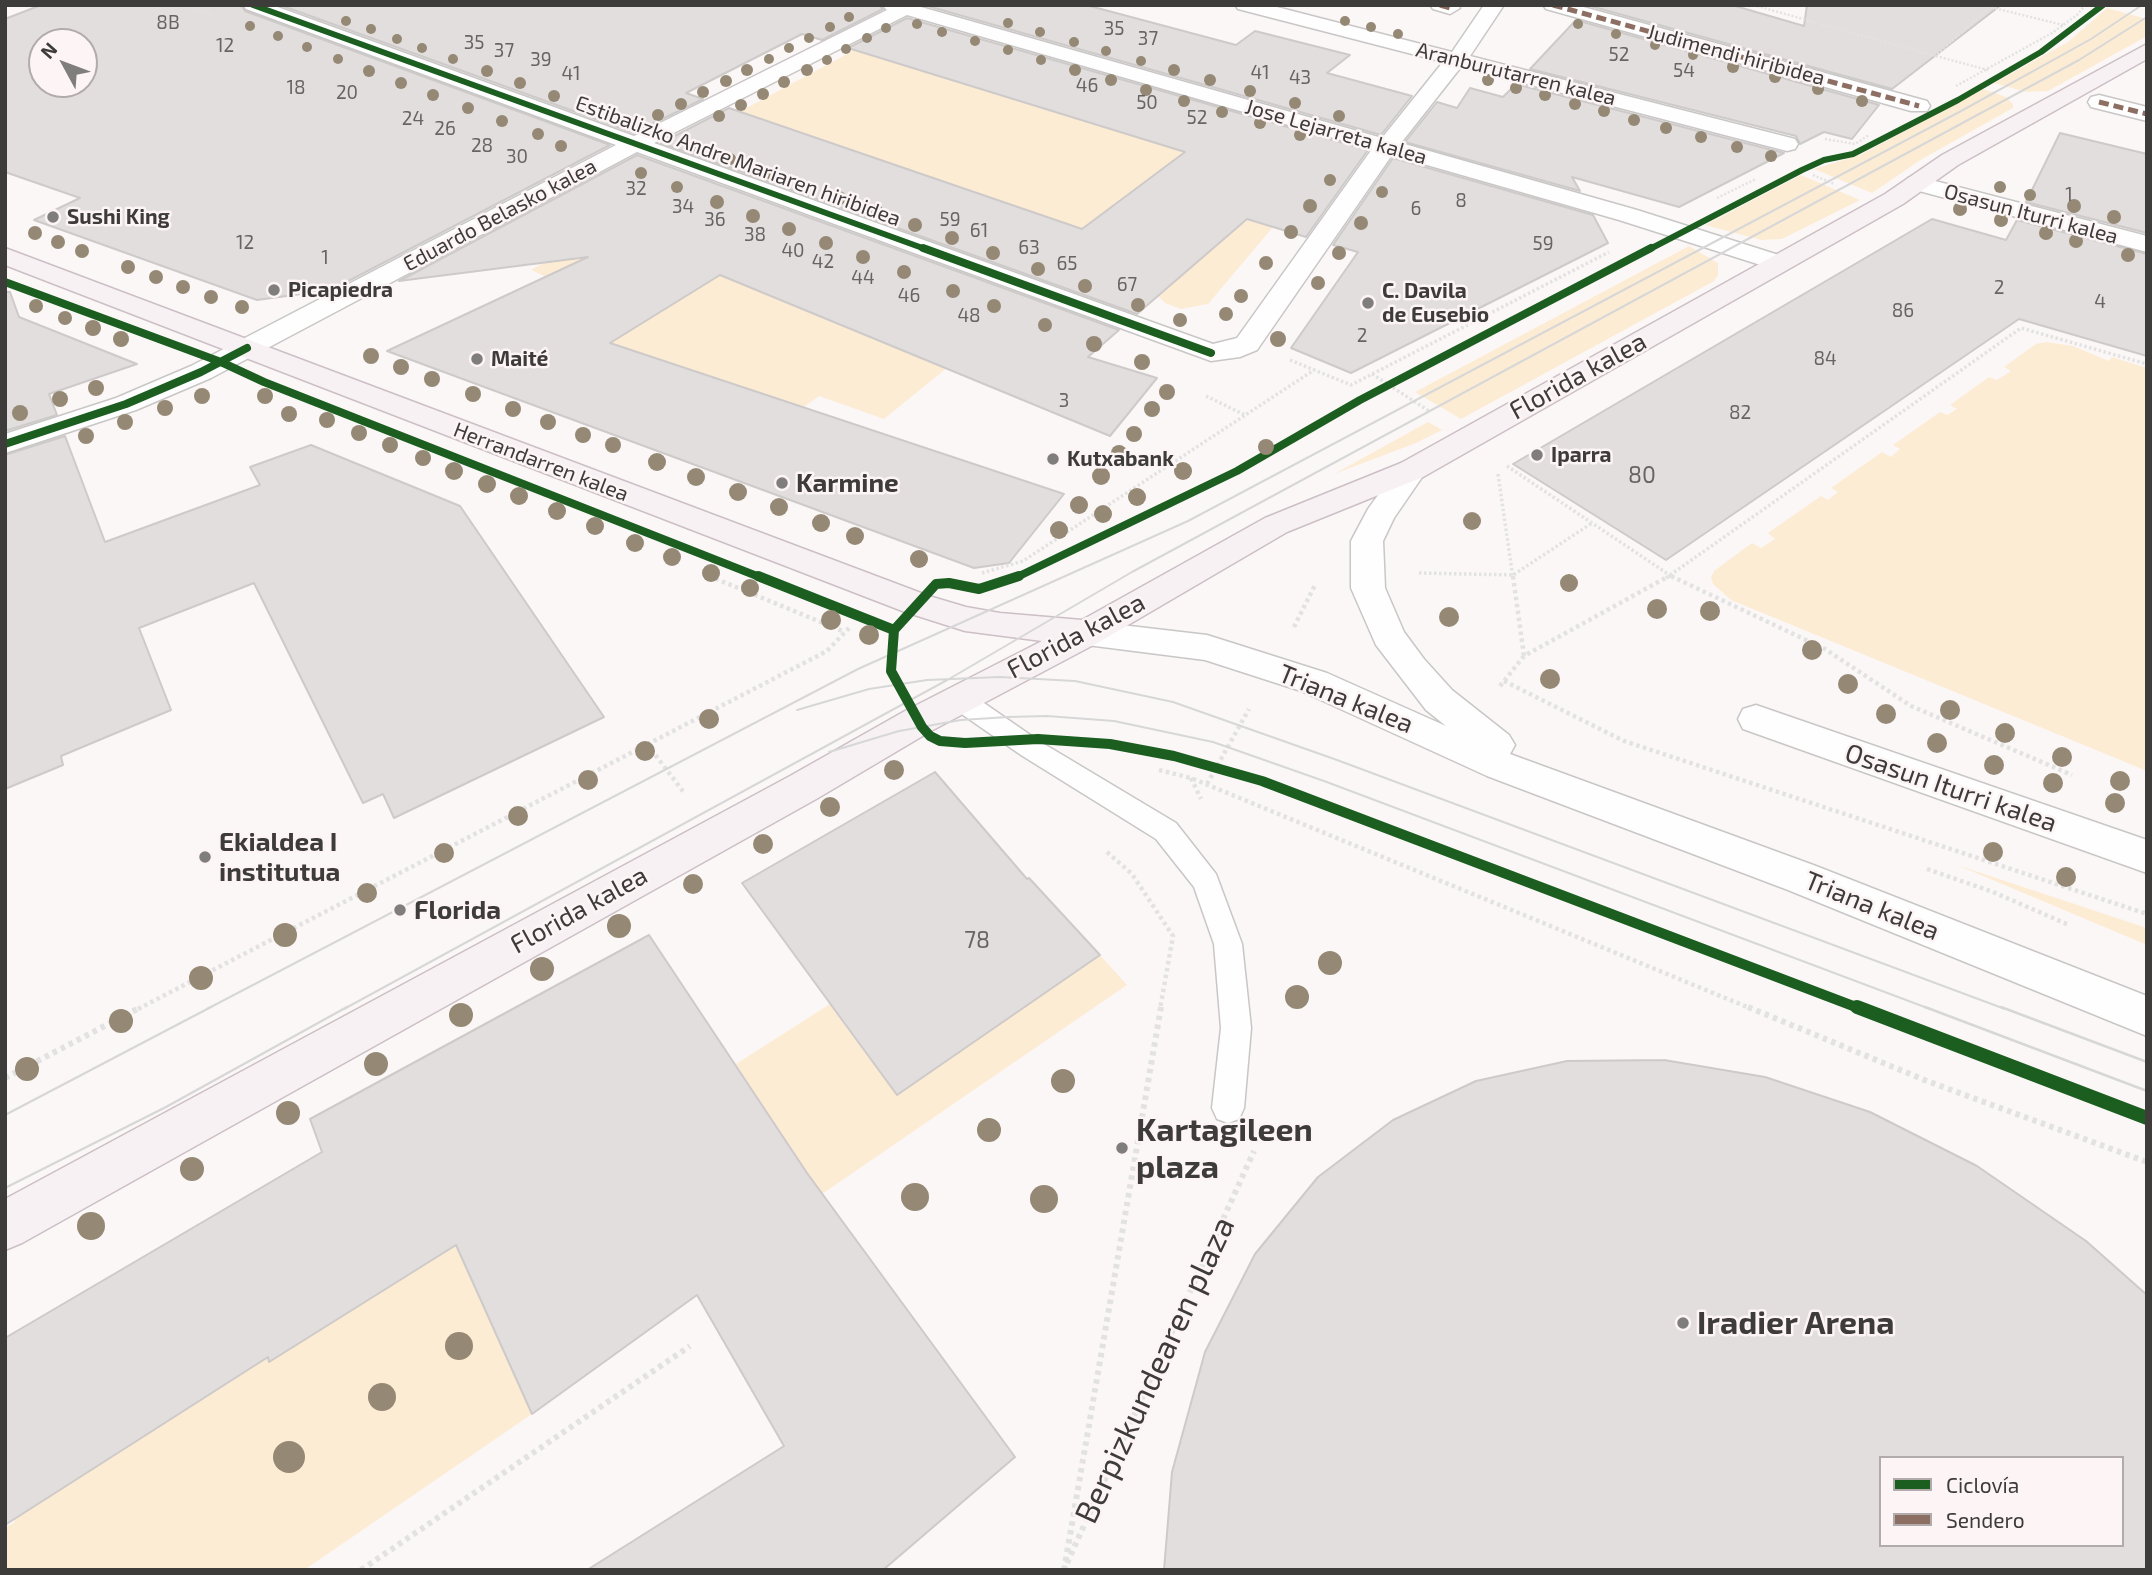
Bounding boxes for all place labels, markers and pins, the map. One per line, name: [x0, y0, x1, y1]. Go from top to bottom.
place label: Sushi King: [67, 204, 170, 230]
marker: Sushi King: [45, 209, 61, 225]
place label: Picapiedra: [288, 277, 393, 303]
place label: C. Davila de Eusebio: [1382, 278, 1489, 328]
marker: Picapiedra: [266, 282, 282, 298]
marker: C. Davila de Eusebio: [1360, 295, 1376, 311]
place label: Maité: [491, 346, 548, 372]
marker: Maité: [469, 351, 485, 367]
place label: Iparra: [1551, 442, 1612, 468]
place label: Kutxabank: [1067, 446, 1174, 472]
marker: Iparra: [1529, 447, 1545, 463]
marker: Kutxabank: [1045, 451, 1061, 467]
place label: Karmine: [796, 467, 899, 499]
marker: Karmine: [774, 475, 790, 491]
place label: Ekialdea I institutua: [219, 826, 340, 888]
marker: Ekialdea I institutua: [197, 849, 213, 865]
place label: Florida: [414, 894, 501, 926]
marker: Florida: [392, 902, 408, 918]
place label: Kartagileen plaza: [1136, 1111, 1313, 1186]
marker: Kartagileen plaza: [1114, 1140, 1130, 1156]
place label: Iradier Arena: [1697, 1304, 1895, 1342]
marker: Iradier Arena: [1675, 1315, 1691, 1331]

